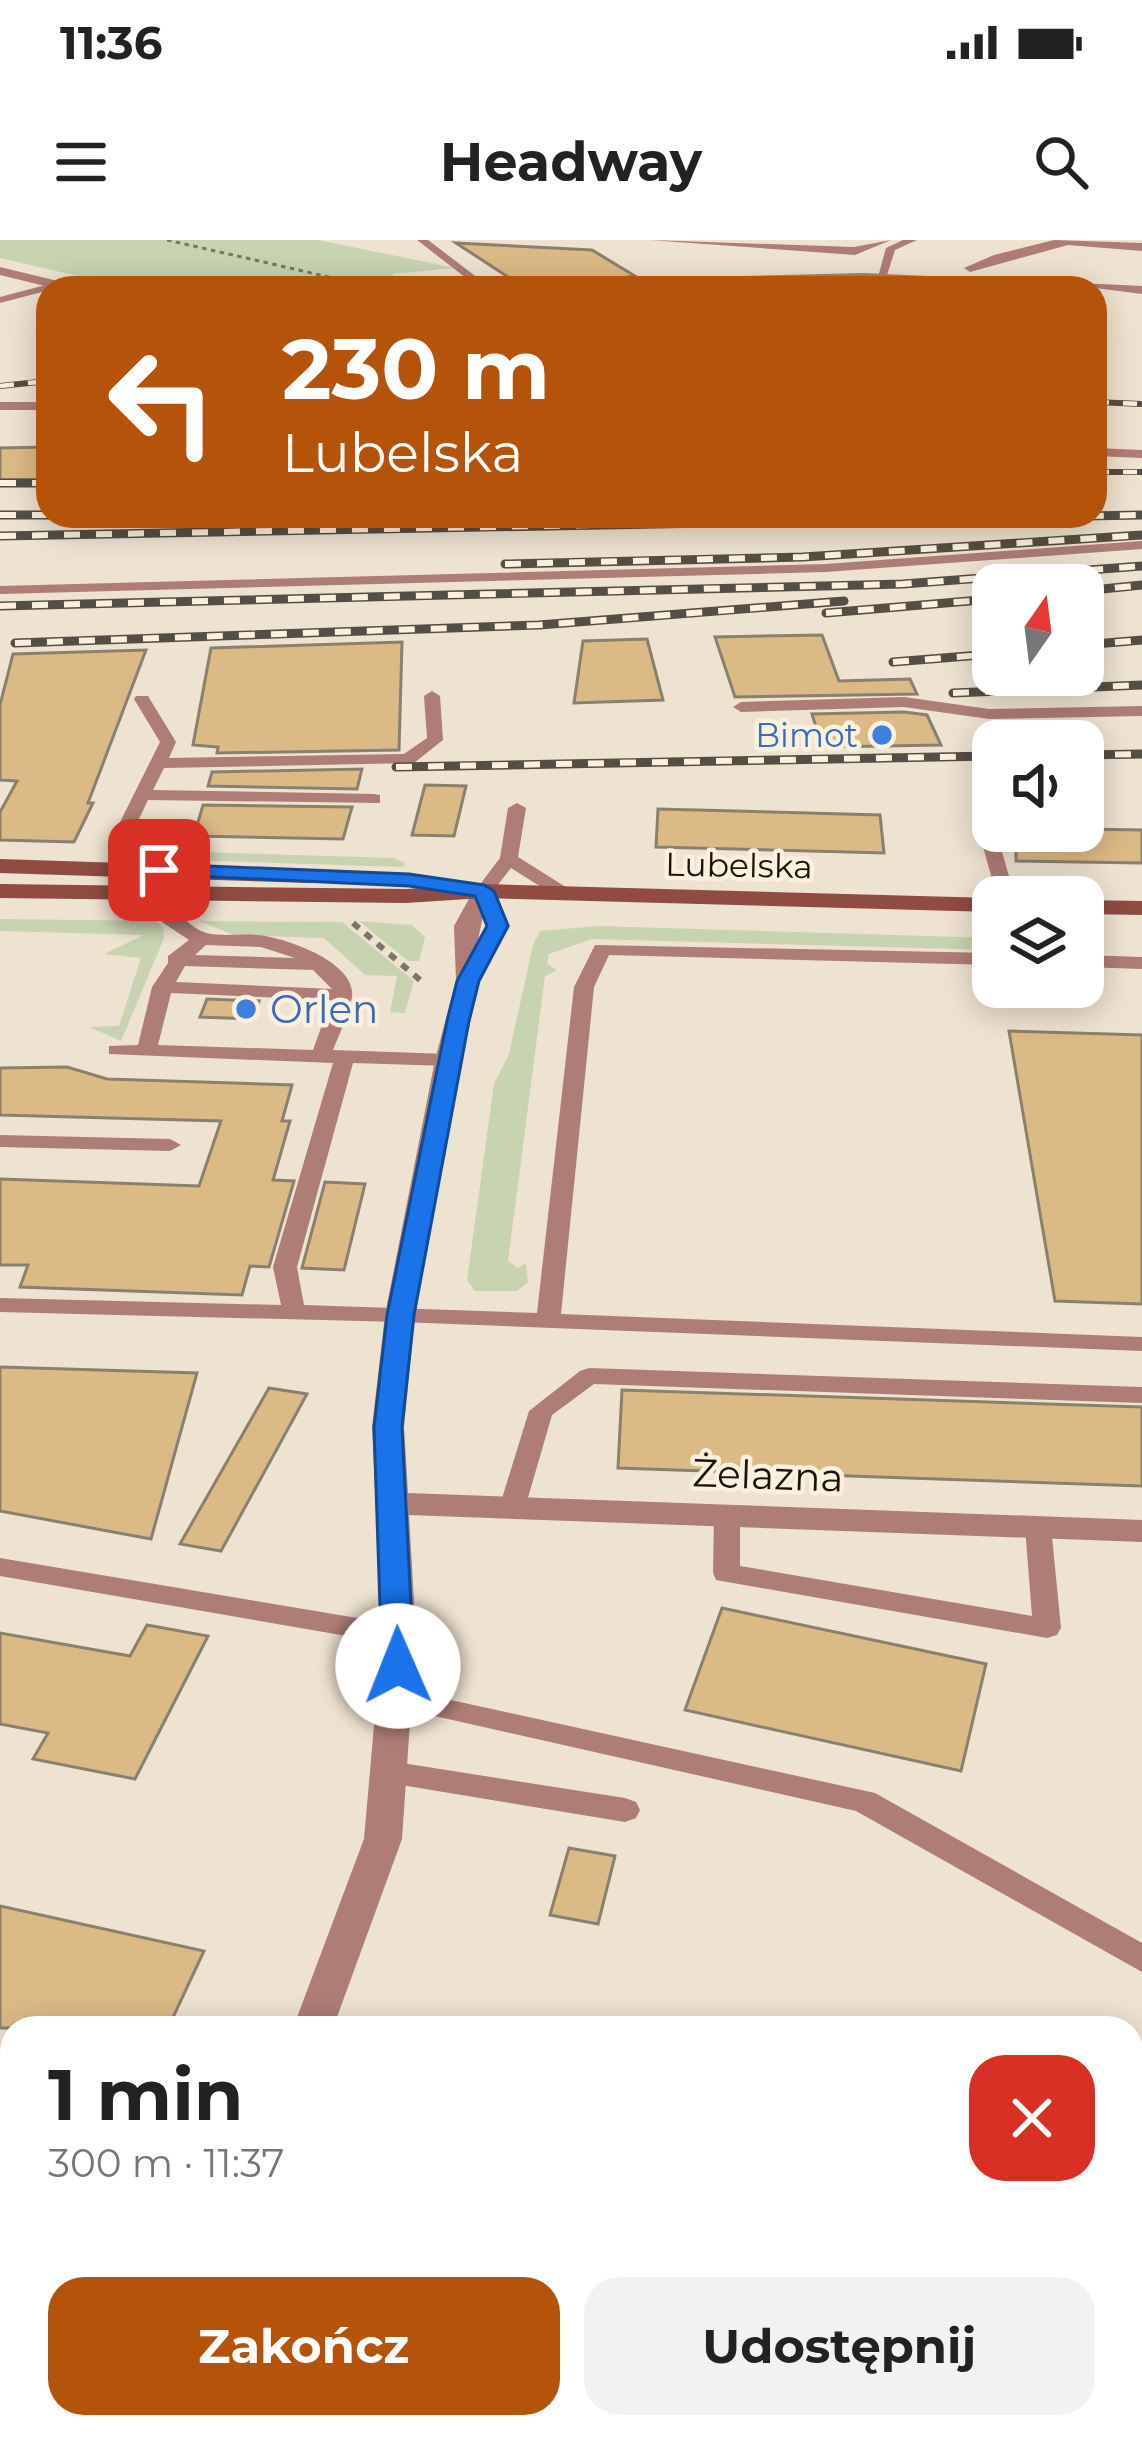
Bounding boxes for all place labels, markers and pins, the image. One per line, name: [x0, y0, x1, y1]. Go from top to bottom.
place label: Bimot: [755, 715, 858, 755]
marker: Bimot: [869, 722, 895, 748]
pin: [108, 819, 210, 921]
place label: Orlen: [270, 985, 378, 1033]
marker: Orlen: [233, 996, 259, 1022]

